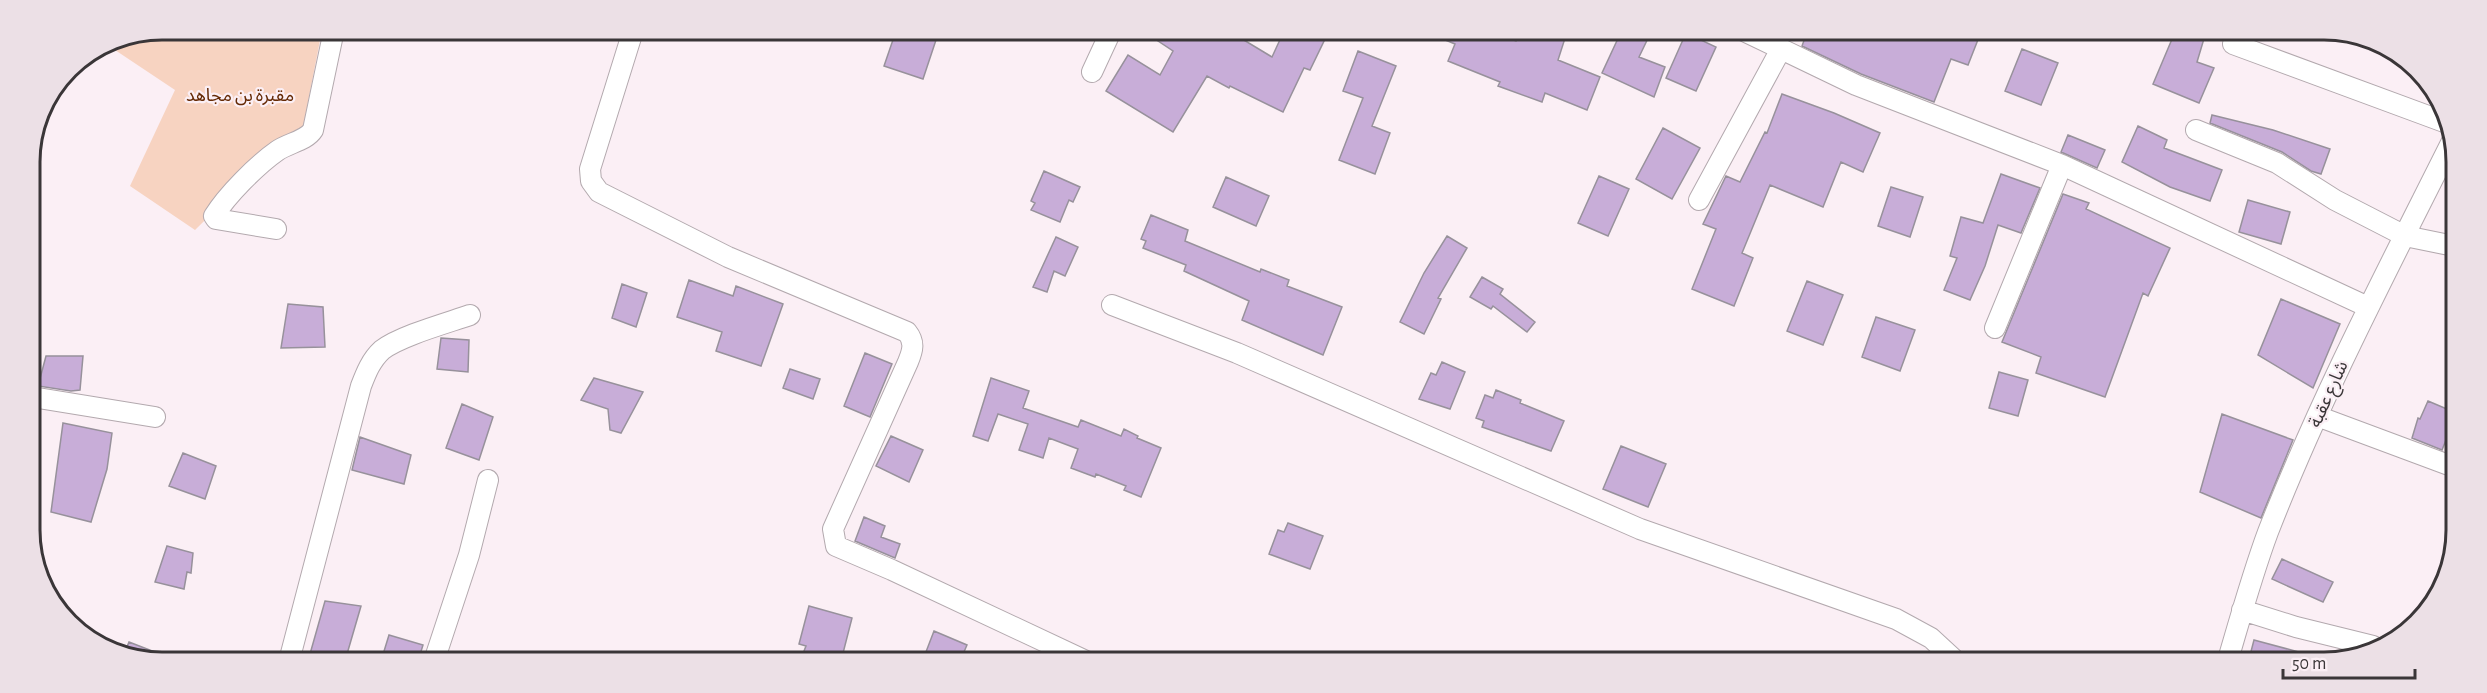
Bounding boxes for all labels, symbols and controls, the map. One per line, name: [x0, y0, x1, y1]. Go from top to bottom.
park label: مقبرة بن مجاهد: [186, 87, 294, 106]
street label: شارع عقبة: [2306, 358, 2355, 432]
scale bar: [2283, 642, 2415, 680]
text: 50 m: [2292, 655, 2326, 673]

